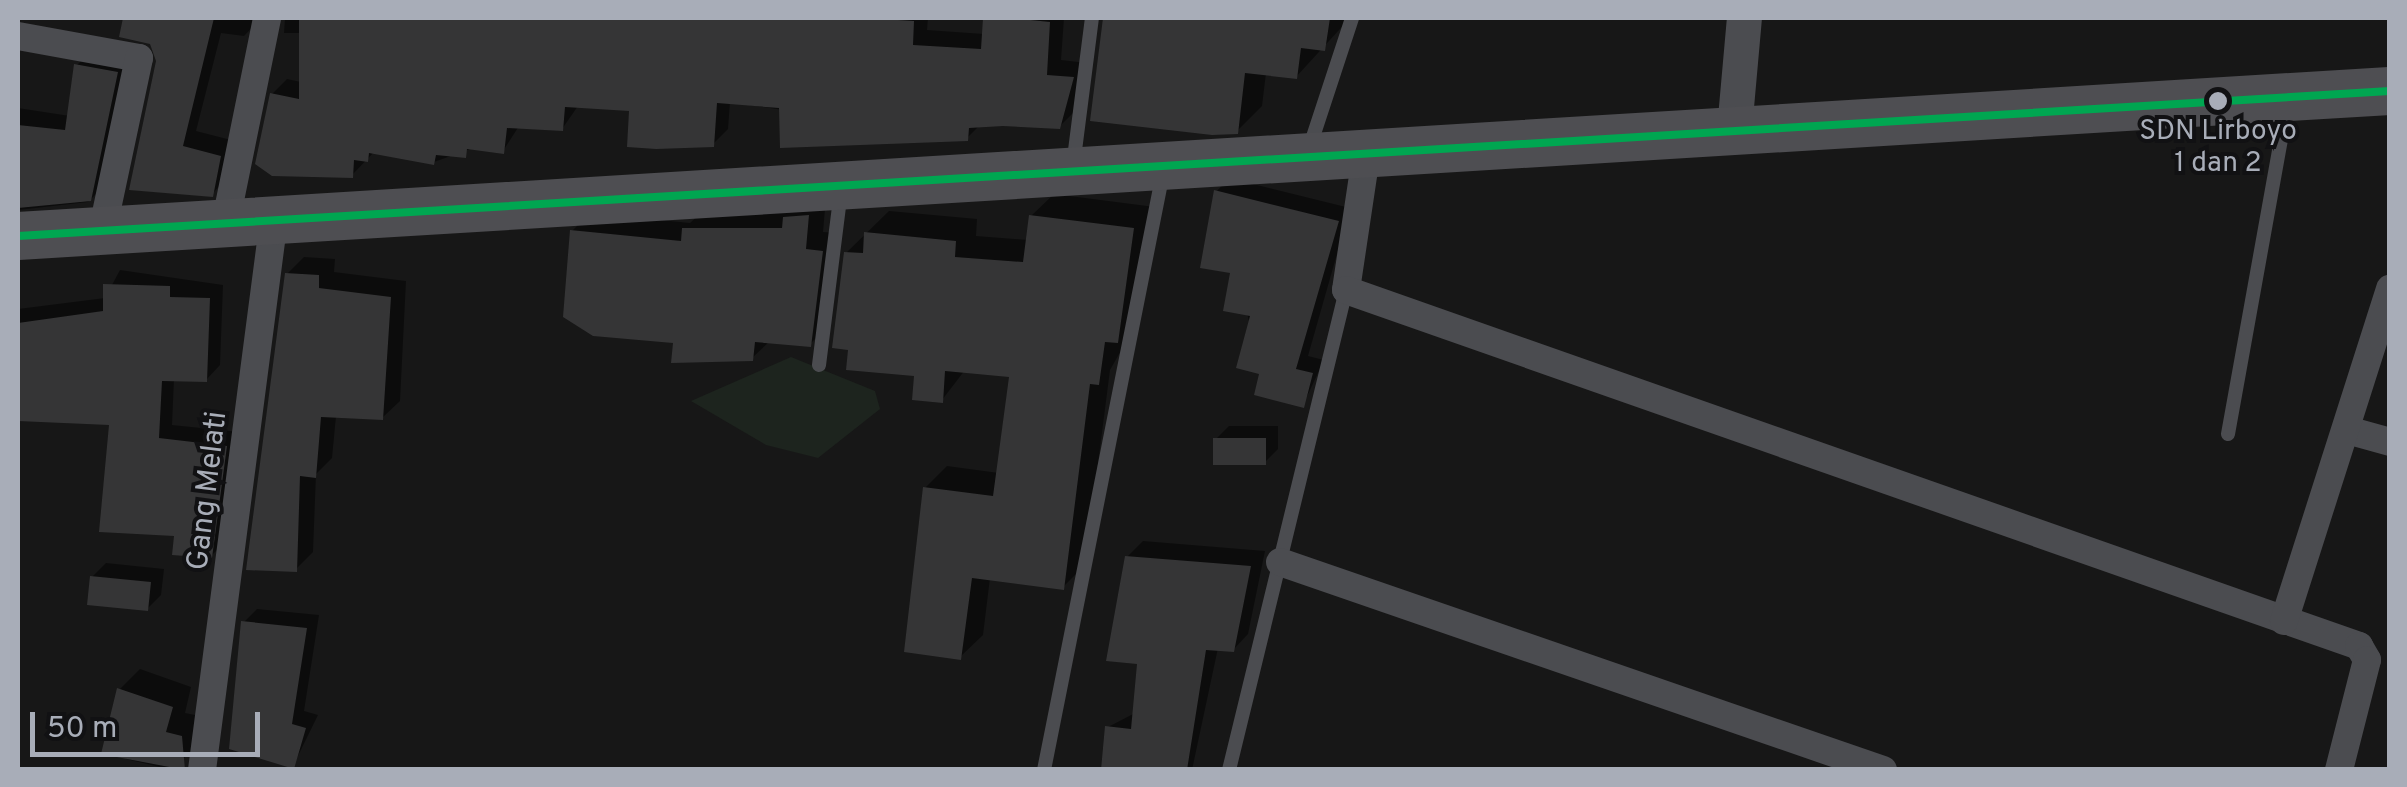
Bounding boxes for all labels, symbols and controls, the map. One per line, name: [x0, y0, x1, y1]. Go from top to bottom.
marker: SDN Lirboyo 1 dan 2: [2208, 91, 2228, 111]
place label: SDN Lirboyo 1 dan 2: [2139, 115, 2297, 181]
street label: Gang Melati: [181, 409, 237, 573]
scale bar: [35, 692, 265, 754]
text: 50 m: [47, 711, 117, 748]

